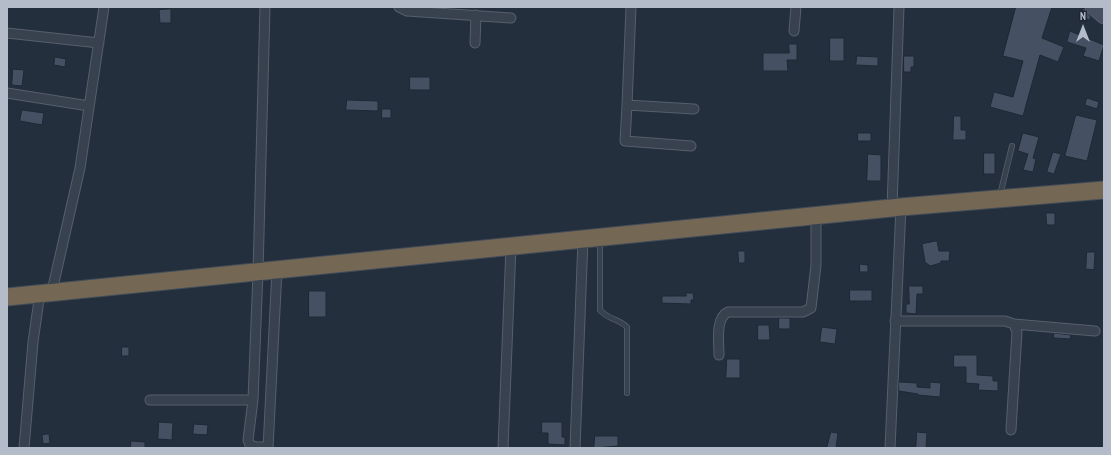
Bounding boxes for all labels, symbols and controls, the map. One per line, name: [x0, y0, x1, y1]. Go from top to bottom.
north arrow: [1063, 8, 1103, 48]
text: N: [1080, 9, 1086, 23]

